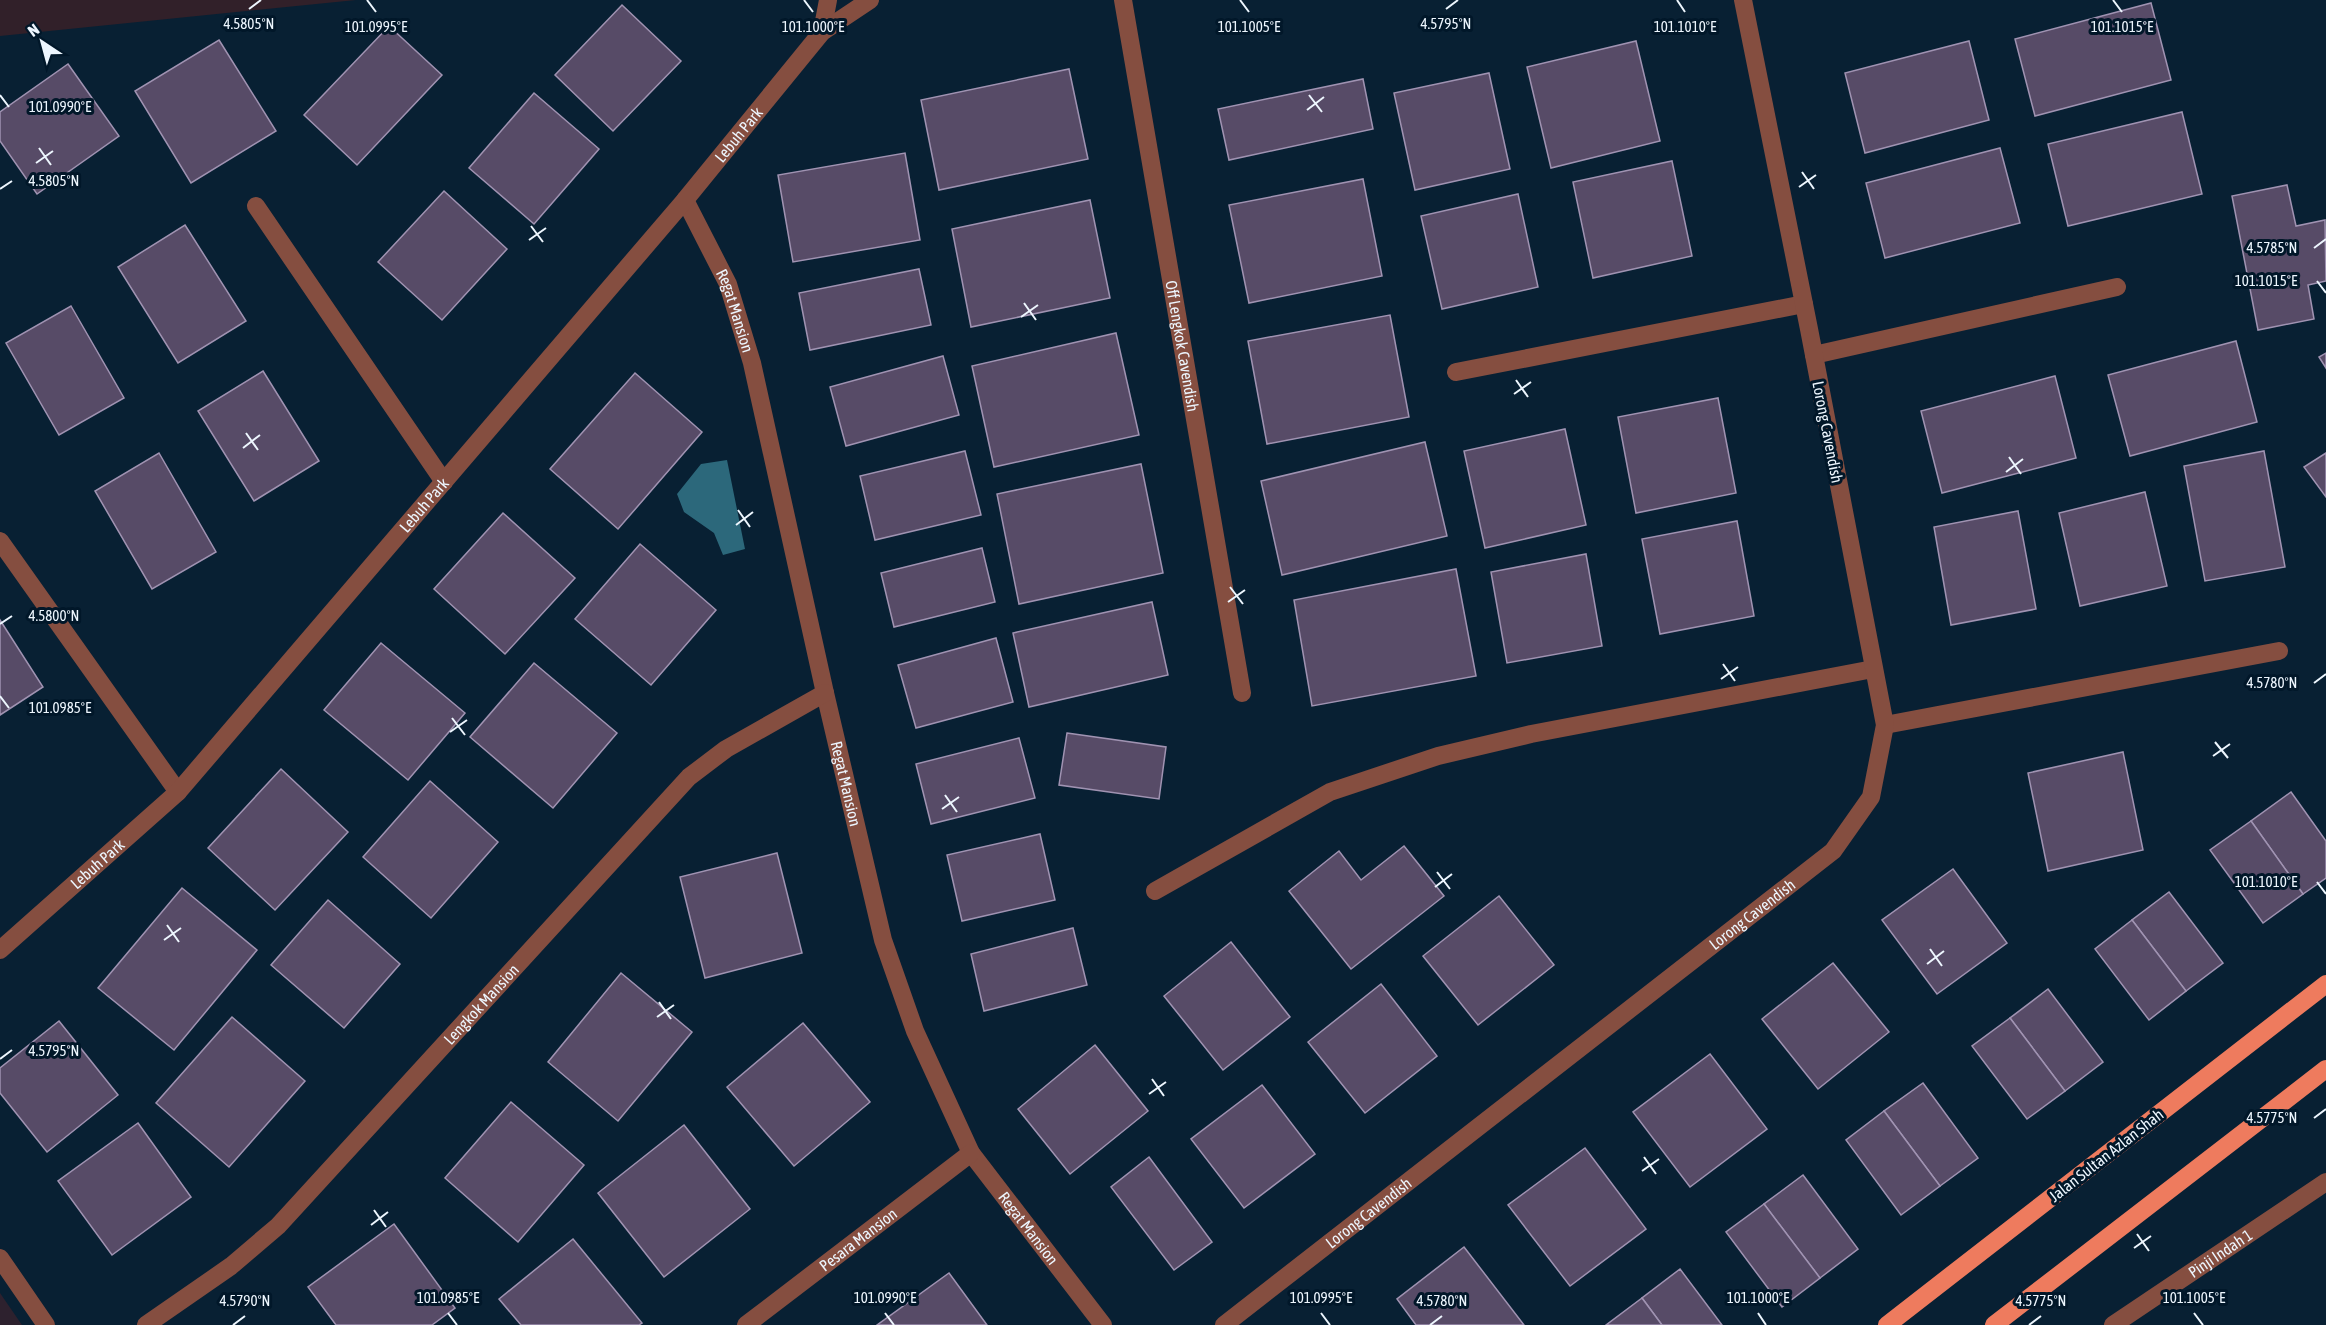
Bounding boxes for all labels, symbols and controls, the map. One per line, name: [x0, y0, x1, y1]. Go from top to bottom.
north arrow: [12, 12, 72, 72]
text: 4.5805°N: [224, 15, 274, 32]
text: 4.5795°N: [1421, 15, 1471, 32]
text: 101.0995°E: [345, 18, 408, 35]
text: 101.1000°E: [782, 18, 845, 35]
text: 101.1005°E: [1218, 18, 1281, 35]
text: 101.1010°E: [1654, 18, 1717, 35]
text: 101.1015°E: [2091, 18, 2154, 35]
text: N: [24, 20, 42, 40]
text: 101.0990°E: [29, 98, 92, 115]
street label: Lebuh Park: [711, 103, 766, 166]
text: 4.5805°N: [29, 172, 79, 189]
text: 4.5785°N: [2247, 239, 2297, 256]
street label: Regat Mansion: [713, 266, 757, 355]
text: 101.1015°E: [2235, 272, 2298, 289]
street label: Off Lengkok Cavendish: [1162, 279, 1203, 413]
street label: Lorong Cavendish: [1808, 379, 1847, 485]
street label: Lebuh Park: [396, 474, 452, 536]
text: 4.5800°N: [29, 607, 79, 624]
text: 4.5780°N: [2247, 674, 2297, 691]
text: 101.0985°E: [29, 699, 92, 716]
street label: Regat Mansion: [828, 739, 865, 828]
street label: Lebuh Park: [67, 835, 128, 892]
text: 101.1010°E: [2235, 873, 2298, 890]
street label: Lorong Cavendish: [1705, 875, 1798, 953]
street label: Lengkok Mansion: [440, 960, 522, 1048]
text: 4.5795°N: [29, 1042, 79, 1059]
street label: Jalan Sultan Azlan Shah: [2045, 1105, 2167, 1205]
text: 4.5775°N: [2247, 1109, 2297, 1126]
street label: Lorong Cavendish: [1322, 1174, 1415, 1252]
street label: Regat Mansion: [995, 1188, 1062, 1268]
street label: Pesara Mansion: [816, 1204, 900, 1275]
street label: Pinji Indah 1: [2185, 1225, 2255, 1281]
text: 101.0985°E: [417, 1289, 480, 1306]
text: 101.0990°E: [854, 1289, 917, 1306]
text: 101.0995°E: [1290, 1289, 1353, 1306]
text: 101.1000°E: [1727, 1289, 1790, 1306]
text: 101.1005°E: [2163, 1289, 2226, 1306]
text: 4.5790°N: [220, 1292, 270, 1309]
text: 4.5780°N: [1417, 1292, 1467, 1309]
text: 4.5775°N: [2016, 1292, 2066, 1309]

